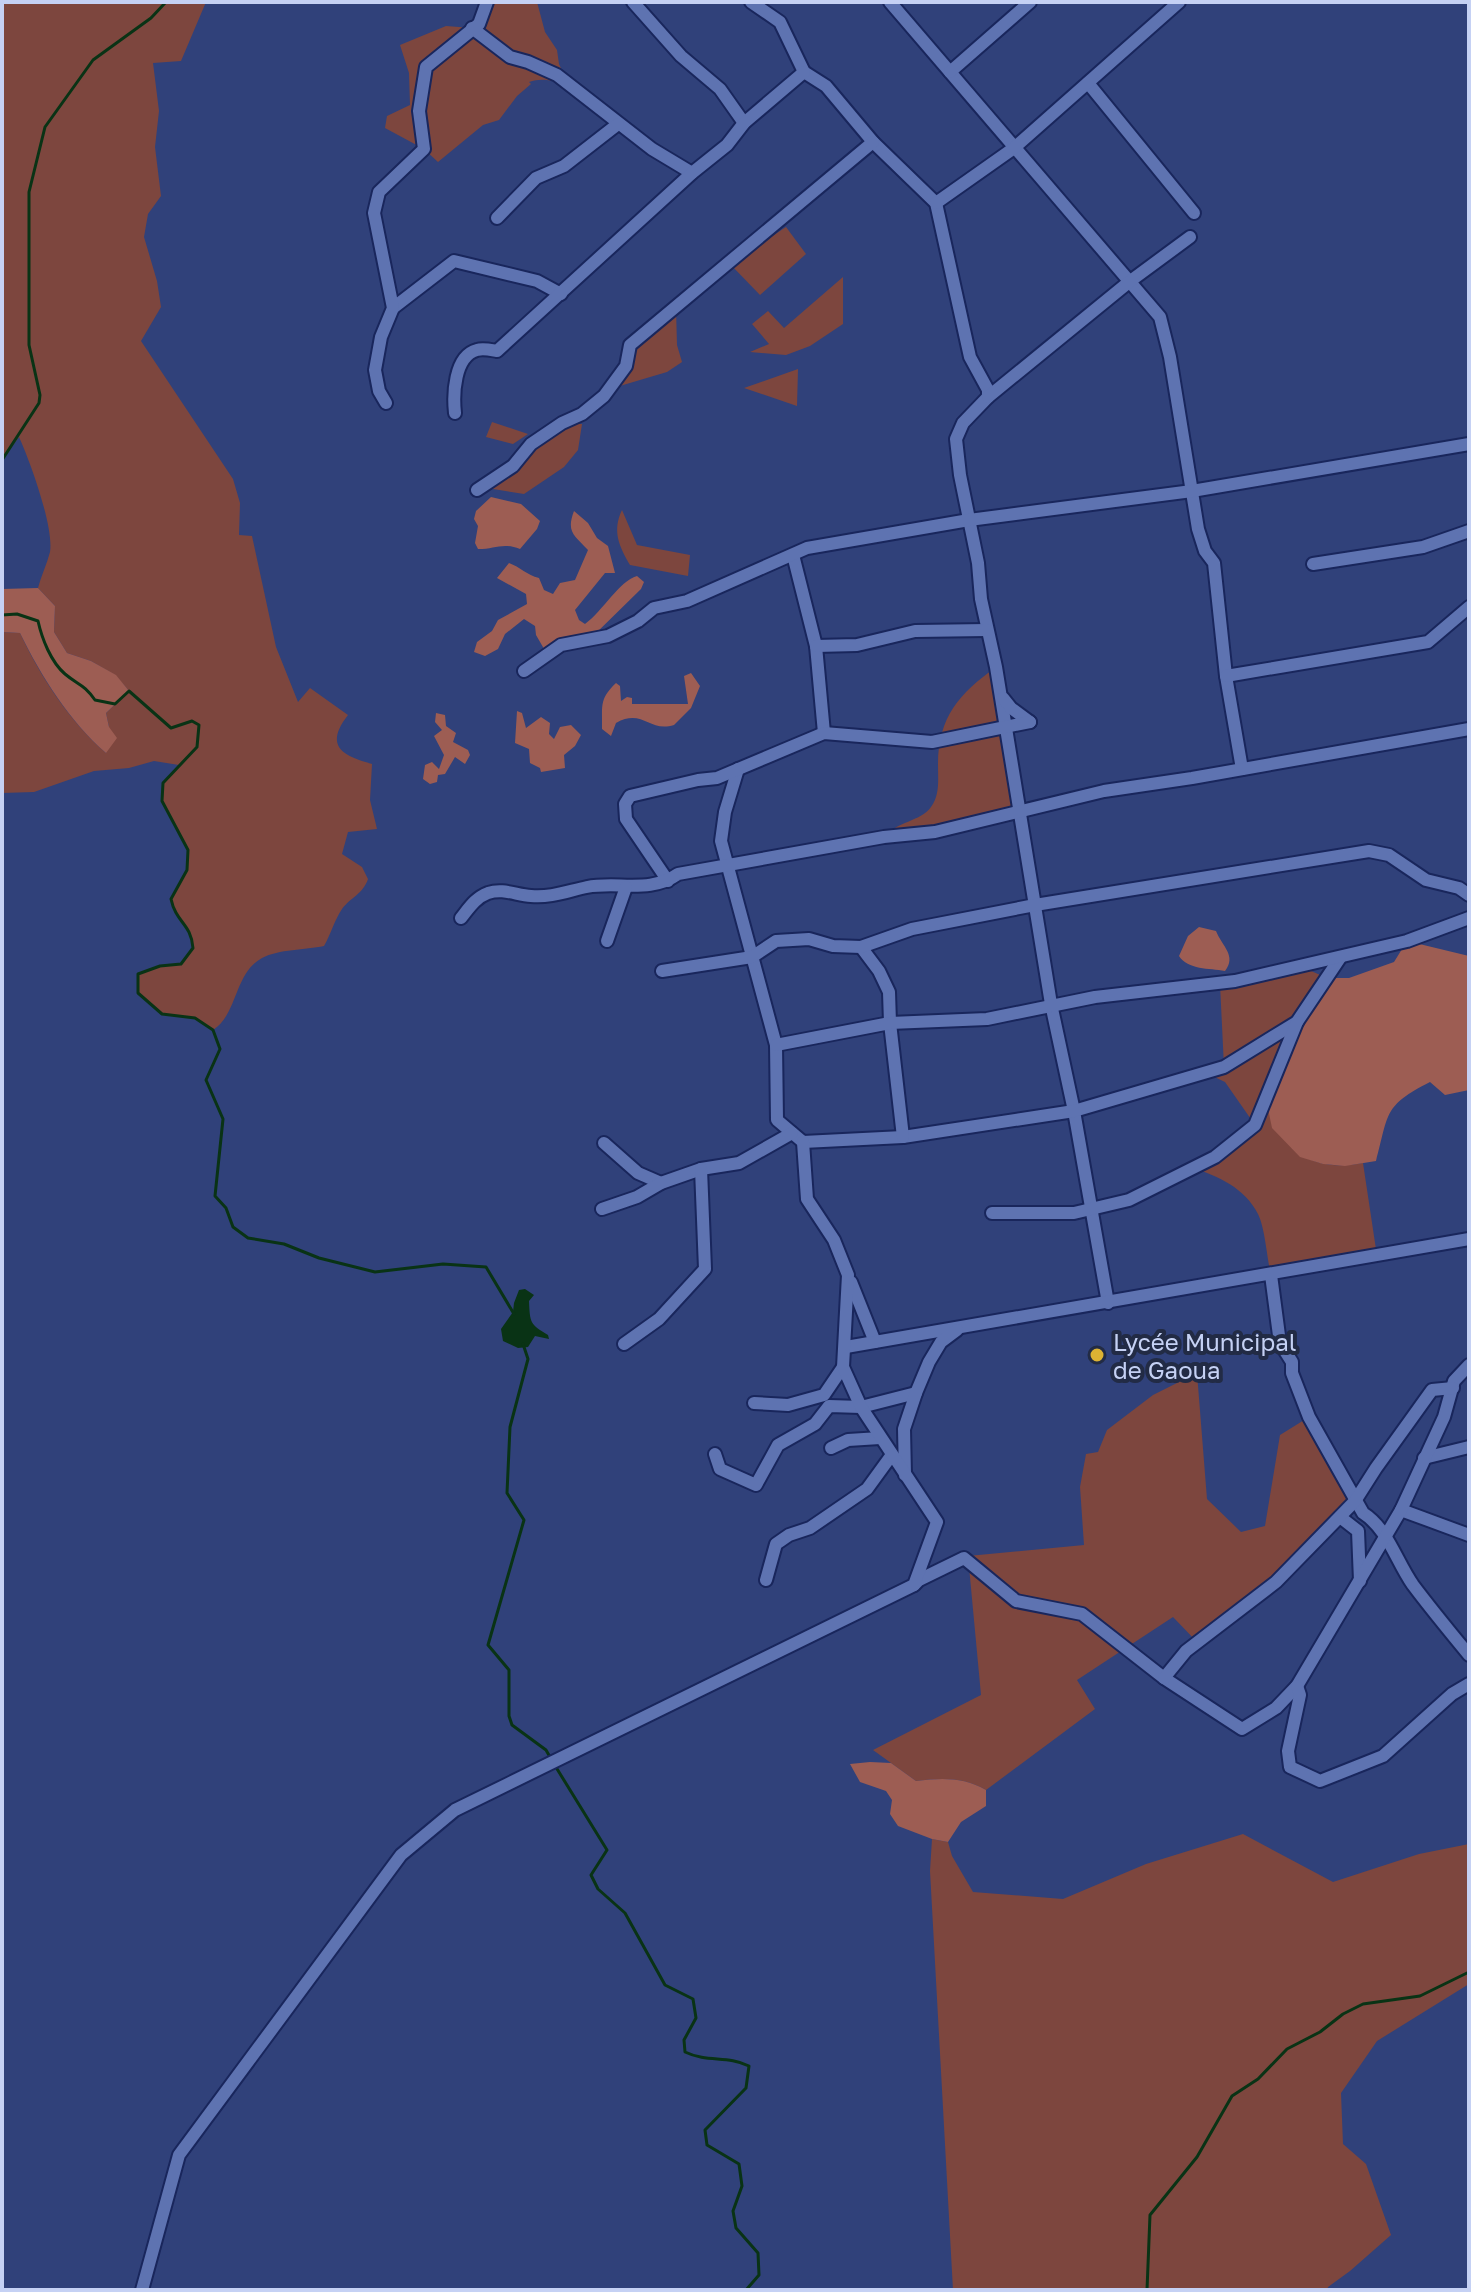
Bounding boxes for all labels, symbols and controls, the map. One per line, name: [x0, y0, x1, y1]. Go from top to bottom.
place label: Lycée Municipal de Gaoua: [1113, 1327, 1297, 1384]
marker: Lycée Municipal de Gaoua: [1088, 1346, 1106, 1364]

